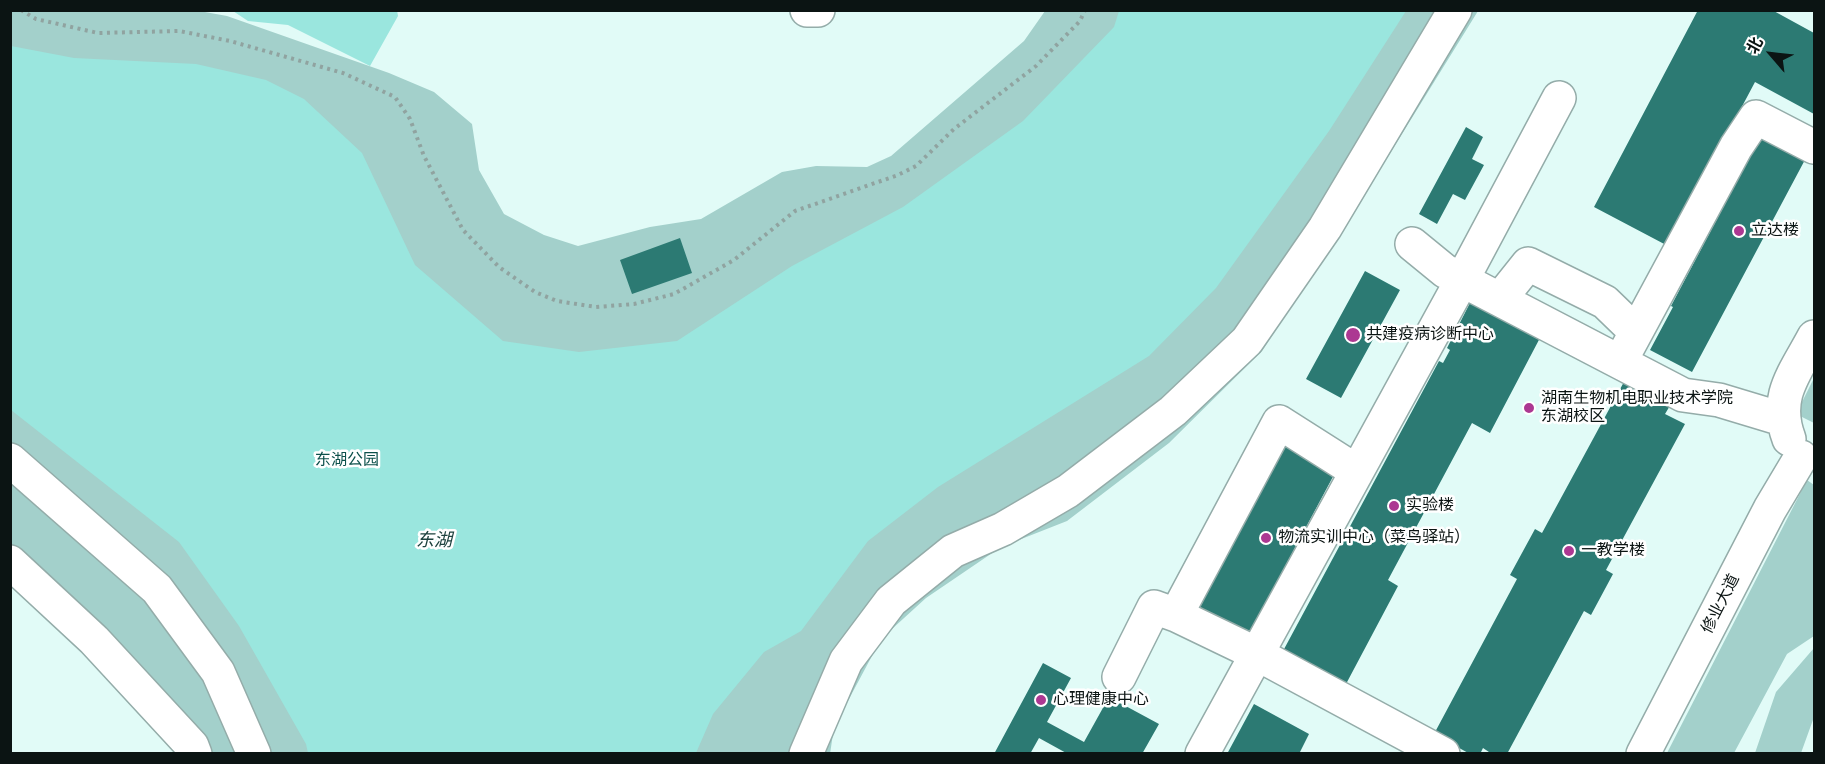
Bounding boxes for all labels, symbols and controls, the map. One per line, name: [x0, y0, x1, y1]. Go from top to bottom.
north arrow: [1741, 24, 1801, 84]
text: 北: [1743, 34, 1768, 57]
place label: 立达楼: [1751, 221, 1799, 241]
marker: 立达楼: [1732, 224, 1746, 238]
place label: 共建疫病诊断中心: [1366, 325, 1494, 345]
marker: 共建疫病诊断中心: [1344, 326, 1362, 344]
place label: 湖南生物机电职业技术学院 东湖校区: [1541, 389, 1733, 427]
marker: 湖南生物机电职业技术学院 东湖校区: [1522, 401, 1536, 415]
park label: 东湖公园: [315, 451, 379, 471]
place label: 实验楼: [1406, 496, 1454, 516]
marker: 实验楼: [1387, 499, 1401, 513]
place label: 物流实训中心（菜鸟驿站）: [1278, 528, 1470, 548]
water label: 东湖: [416, 530, 452, 552]
marker: 物流实训中心（菜鸟驿站）: [1259, 531, 1273, 545]
place label: 一教学楼: [1581, 541, 1645, 561]
marker: 一教学楼: [1562, 544, 1576, 558]
street label: 修业大道: [1698, 571, 1744, 637]
place label: 心理健康中心: [1053, 690, 1149, 710]
marker: 心理健康中心: [1034, 693, 1048, 707]

